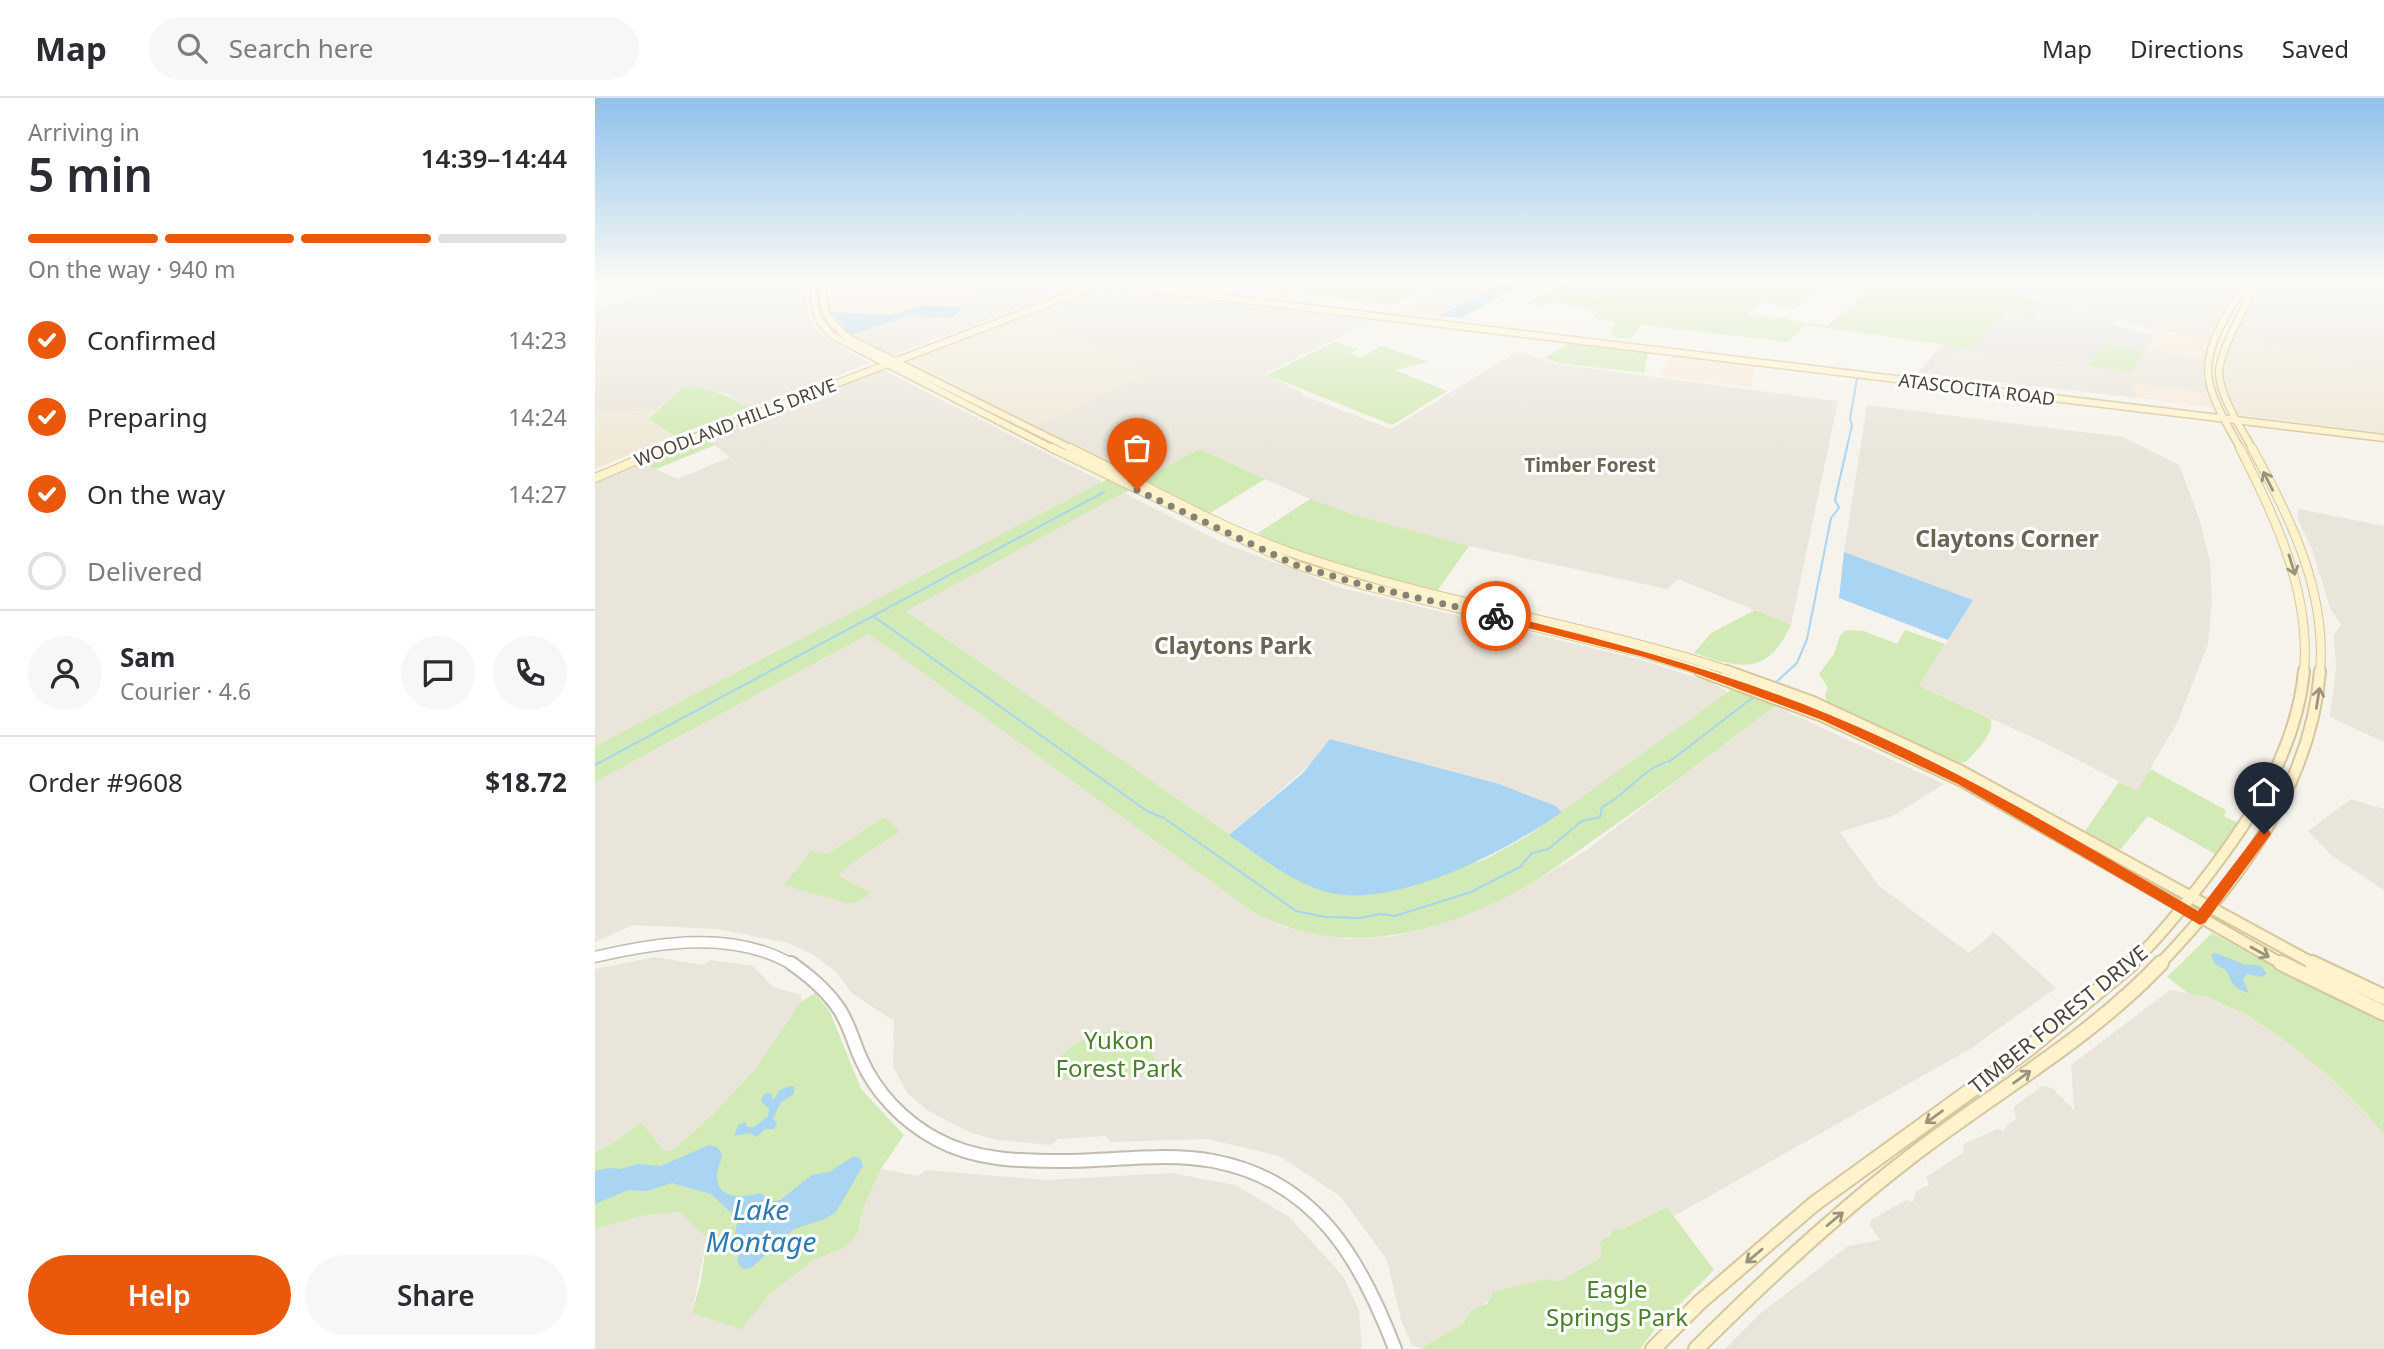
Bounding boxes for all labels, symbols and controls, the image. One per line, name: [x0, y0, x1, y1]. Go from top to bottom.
search box: [149, 17, 639, 80]
text: Map: [35, 26, 107, 71]
icon: search: [173, 29, 211, 67]
text: Search here: [229, 30, 373, 66]
text: Map: [2042, 32, 2092, 65]
text: Directions: [2130, 32, 2244, 65]
text: Saved: [2282, 32, 2349, 65]
text: Arriving in: [28, 116, 140, 148]
text: 14:39–14:44: [421, 140, 567, 176]
text: 5 min: [28, 143, 153, 205]
text: On the way · 940 m: [28, 253, 235, 285]
icon: check: [28, 321, 66, 359]
text: Confirmed: [87, 322, 217, 358]
text: 14:23: [508, 324, 567, 356]
street label: ATASCOCITA ROAD: [1897, 367, 2057, 411]
street label: WOODLAND HILLS DRIVE: [631, 372, 839, 472]
icon: check: [28, 398, 66, 436]
text: Preparing: [87, 399, 208, 435]
text: 14:24: [508, 401, 567, 433]
pin: [1107, 418, 1167, 490]
icon: bag: [1118, 429, 1156, 467]
district label: Timber Forest: [1524, 452, 1656, 478]
one-way arrow: [2261, 471, 2275, 492]
icon: check: [28, 475, 66, 513]
text: On the way: [87, 476, 225, 512]
text: 14:27: [508, 478, 567, 510]
district label: Claytons Corner: [1915, 522, 2099, 554]
text: Delivered: [87, 553, 203, 589]
one-way arrow: [2287, 554, 2300, 576]
courier: [1461, 581, 1531, 651]
icon: bike: [1477, 597, 1515, 635]
district label: Claytons Park: [1154, 629, 1313, 661]
button: person: [28, 636, 102, 710]
button: chat: [401, 636, 475, 710]
button: phone: [493, 636, 567, 710]
text: Sam: [120, 639, 175, 675]
text: Courier · 4.6: [120, 675, 251, 707]
one-way arrow: [2312, 687, 2325, 710]
pin: [2234, 762, 2294, 834]
text: Order #9608: [28, 764, 183, 800]
text: $18.72: [485, 764, 567, 800]
icon: home: [2245, 773, 2283, 811]
street label: TIMBER FOREST DRIVE: [1963, 938, 2153, 1100]
one-way arrow: [2249, 945, 2269, 959]
park label: Yukon Forest Park: [1055, 1023, 1183, 1084]
one-way arrow: [2012, 1070, 2031, 1084]
one-way arrow: [1925, 1110, 1944, 1124]
water label: Lake Montage: [706, 1190, 816, 1260]
one-way arrow: [1826, 1212, 1844, 1227]
one-way arrow: [1745, 1248, 1763, 1264]
button: Help: [28, 1255, 291, 1335]
button: Share: [305, 1255, 567, 1335]
park label: Eagle Springs Park: [1546, 1272, 1688, 1333]

